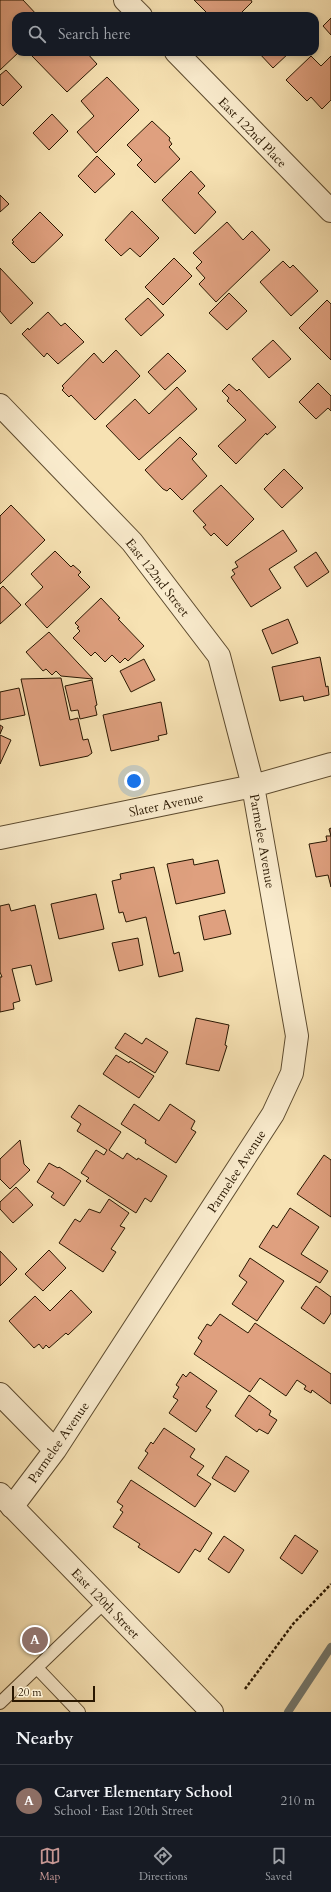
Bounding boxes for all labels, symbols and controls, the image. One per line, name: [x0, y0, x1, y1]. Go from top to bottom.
search box: [12, 12, 319, 56]
icon: search: [26, 23, 48, 45]
text: Search here: [58, 24, 131, 44]
street label: East 122nd Place: [214, 93, 291, 172]
street label: East 122nd Street: [121, 535, 193, 620]
your location: [124, 771, 144, 791]
street label: Slater Avenue: [127, 788, 205, 822]
street label: Parmelee Avenue: [245, 792, 279, 890]
street label: Parmelee Avenue: [203, 1126, 270, 1217]
street label: Parmelee Avenue: [24, 1398, 94, 1487]
street label: East 120th Street: [67, 1565, 144, 1643]
pin: A: [22, 1625, 48, 1655]
scale bar: [12, 1684, 95, 1703]
text: 20 m: [18, 1685, 42, 1700]
text: Nearby: [16, 1727, 73, 1750]
text: Carver Elementary School: [54, 1782, 232, 1802]
text: A: [24, 1792, 34, 1810]
text: 210 m: [281, 1792, 315, 1810]
text: School · East 120th Street: [54, 1802, 193, 1820]
tab: Map: [39, 1845, 61, 1884]
tab: Directions: [139, 1845, 187, 1884]
tab: Saved: [265, 1845, 292, 1884]

